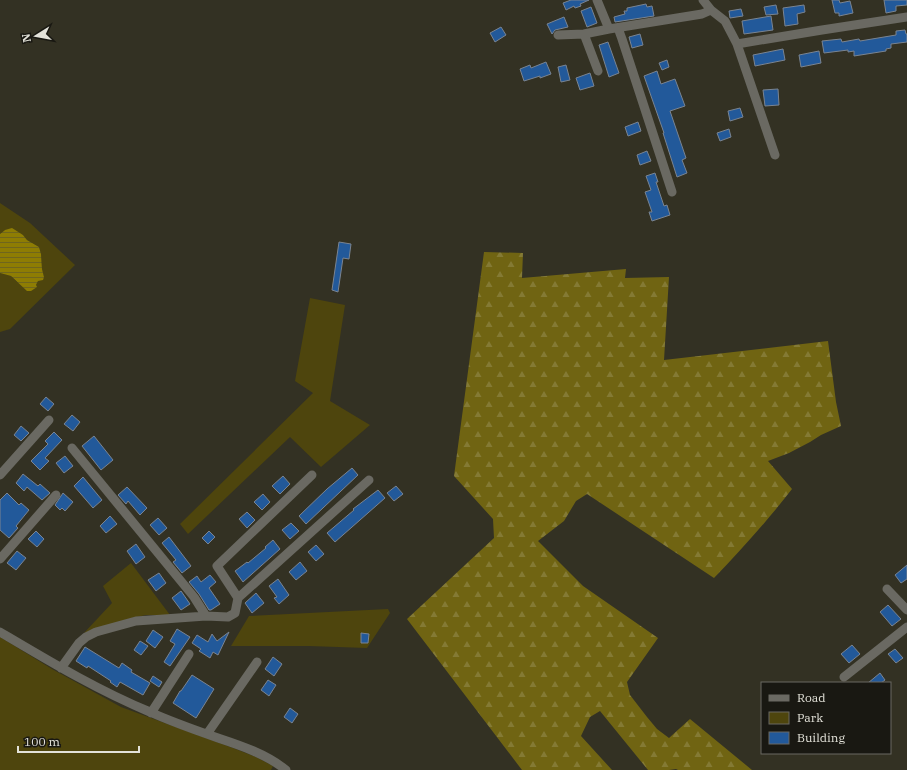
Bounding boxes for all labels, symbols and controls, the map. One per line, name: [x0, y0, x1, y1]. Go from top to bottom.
north arrow: [16, 16, 56, 56]
text: N: [18, 32, 34, 44]
legend: [761, 682, 891, 754]
text: Road: [797, 690, 826, 705]
text: Park: [797, 710, 823, 725]
scale bar: [18, 728, 139, 754]
text: Building: [797, 730, 845, 745]
text: 100 m: [24, 734, 60, 749]

